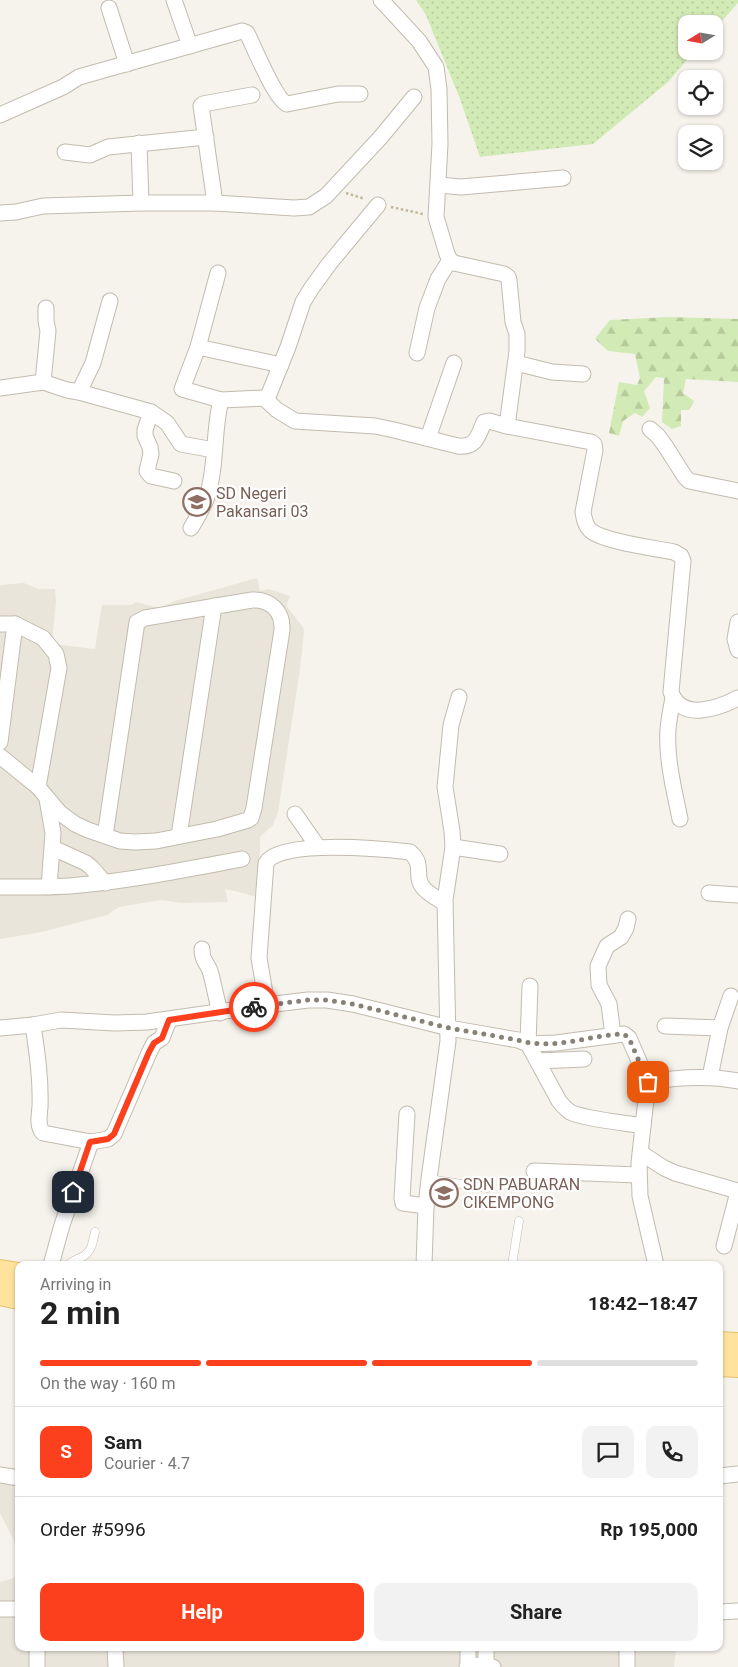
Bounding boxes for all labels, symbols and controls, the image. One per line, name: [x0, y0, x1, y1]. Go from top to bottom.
north arrow: [678, 15, 722, 60]
map controls: [678, 15, 723, 170]
button: locate: [678, 70, 723, 115]
button: layers: [678, 125, 723, 170]
place label: SD Negeri Pakansari 03: [216, 484, 309, 521]
school or university icon: SD Negeri Pakansari 03: [182, 487, 212, 517]
courier: [229, 982, 279, 1032]
icon: bike: [240, 993, 268, 1021]
pin: [627, 1061, 669, 1103]
icon: bag: [634, 1068, 662, 1096]
pin: [52, 1171, 94, 1213]
place label: SDN PABUARAN CIKEMPONG: [463, 1175, 580, 1212]
icon: home: [59, 1178, 87, 1206]
school or university icon: SDN PABUARAN CIKEMPONG: [429, 1178, 459, 1208]
text: Arriving in: [40, 1275, 111, 1294]
text: 18:42–18:47: [588, 1292, 698, 1315]
text: 2 min: [40, 1294, 120, 1332]
text: On the way · 160 m: [40, 1374, 176, 1393]
button: chat: [582, 1426, 634, 1478]
button: phone: [646, 1426, 698, 1478]
text: Sam: [104, 1431, 142, 1454]
text: S: [60, 1440, 72, 1463]
text: Courier · 4.7: [104, 1454, 190, 1473]
text: Order #5996: [40, 1518, 146, 1541]
text: Rp 195,000: [600, 1518, 698, 1541]
button: Help: [40, 1583, 364, 1641]
button: Share: [374, 1583, 698, 1641]

